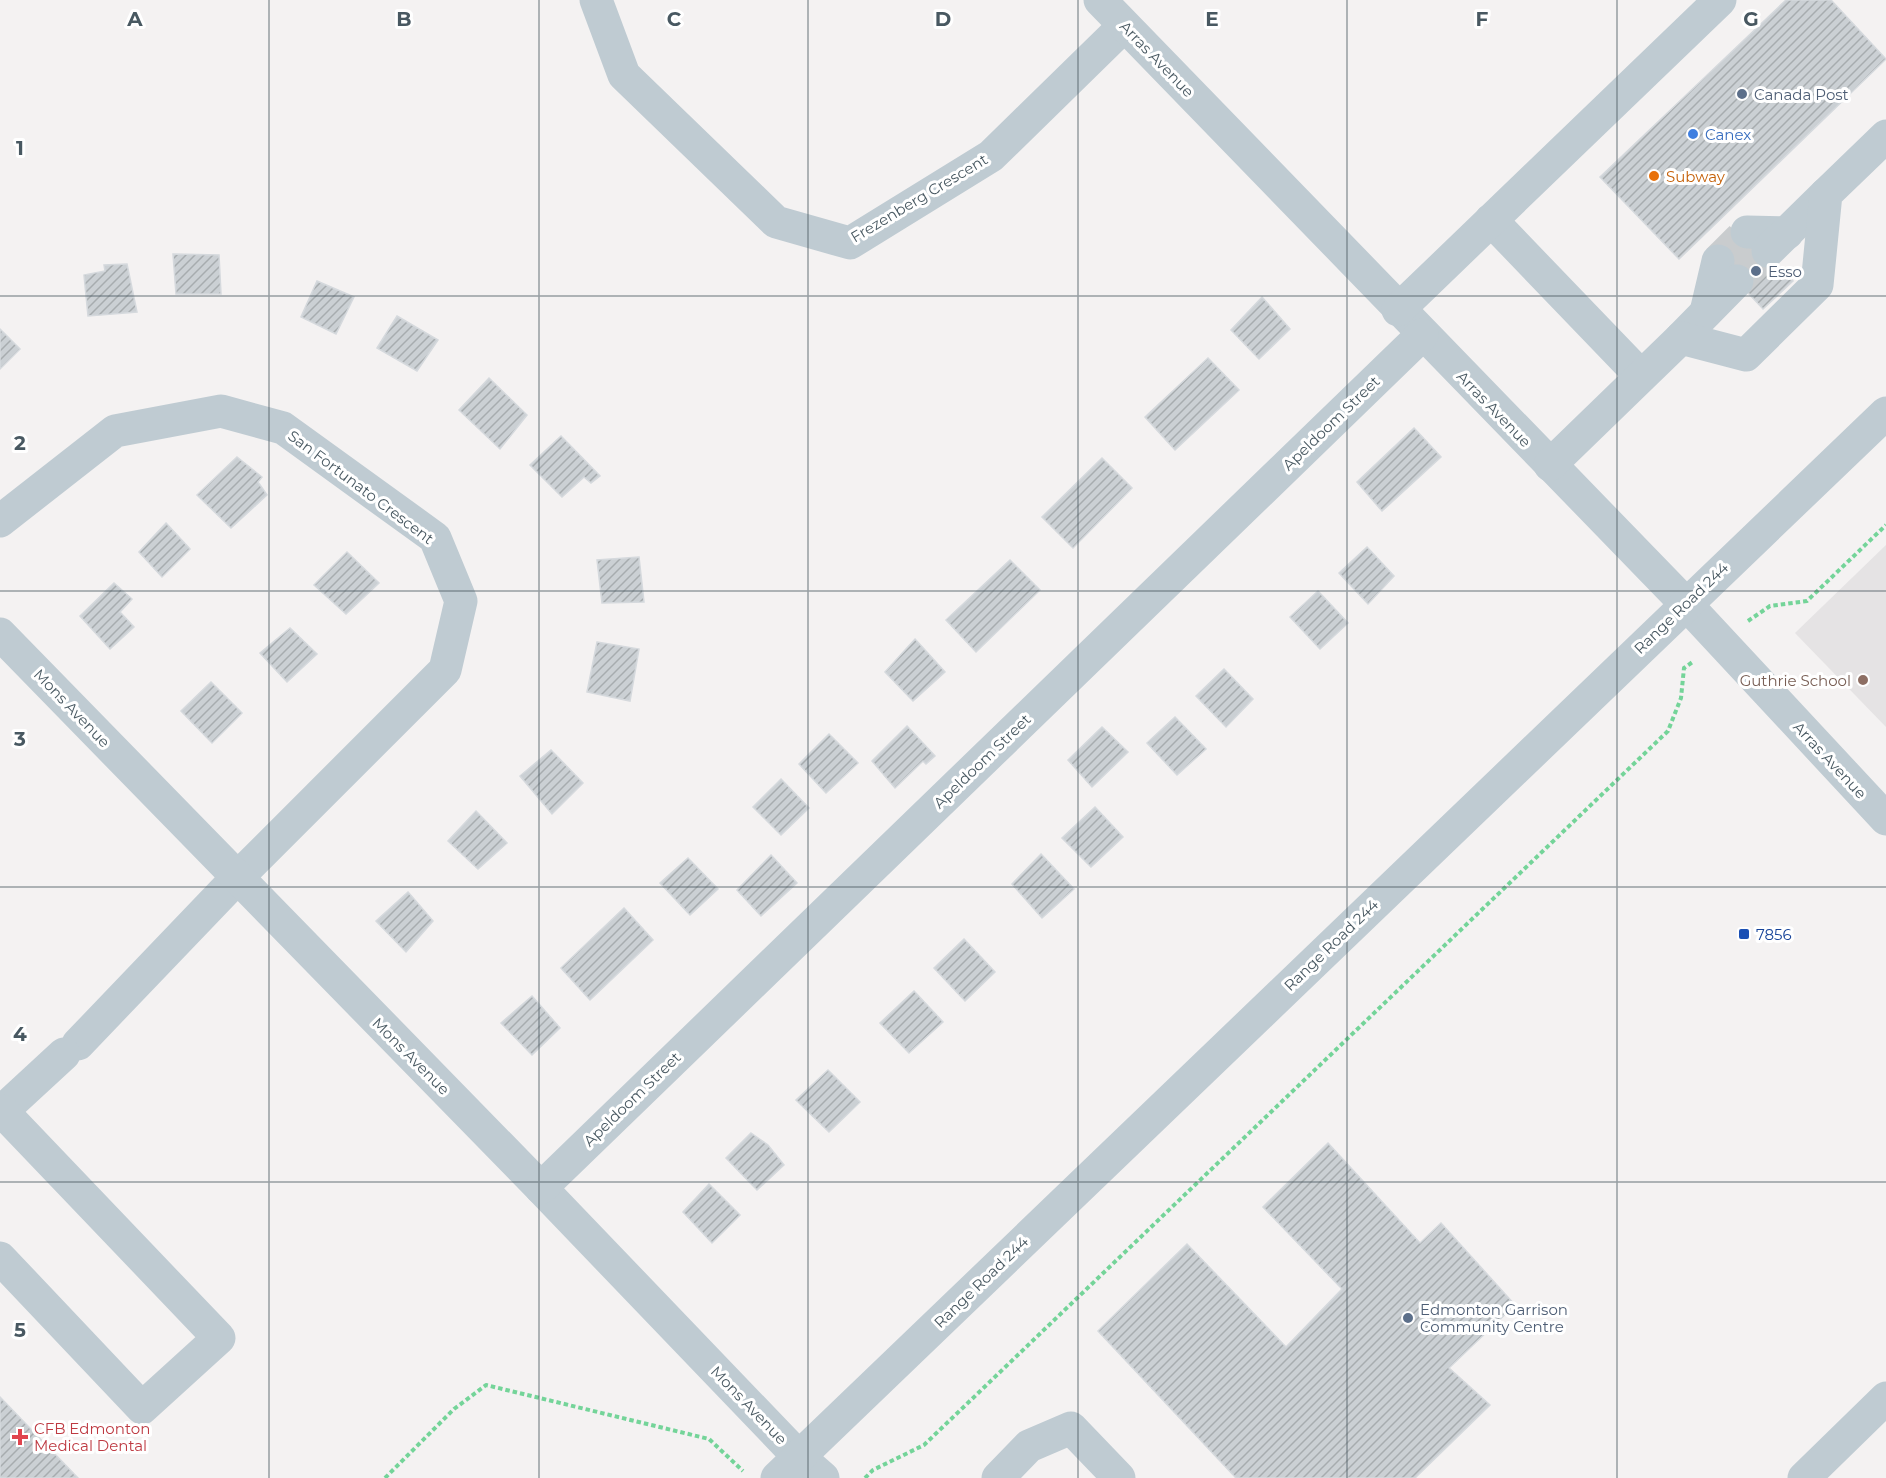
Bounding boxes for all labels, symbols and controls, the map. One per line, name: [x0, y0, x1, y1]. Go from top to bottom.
text: A: [126, 7, 143, 31]
text: B: [396, 7, 412, 31]
text: C: [667, 7, 682, 31]
text: D: [935, 7, 951, 31]
text: E: [1205, 7, 1219, 31]
text: F: [1476, 7, 1489, 31]
text: G: [1743, 7, 1759, 31]
street label: Arras Avenue: [1116, 17, 1198, 101]
place label: Canada Post: [1754, 85, 1849, 104]
marker: Canada Post: [1735, 87, 1749, 101]
place label: Canex: [1705, 125, 1751, 144]
marker: Canex: [1686, 127, 1700, 141]
text: 1: [16, 136, 24, 160]
street label: Frezenberg Crescent: [847, 150, 991, 246]
place label: Subway: [1666, 167, 1726, 186]
marker: Subway: [1647, 169, 1661, 183]
place label: Esso: [1768, 262, 1802, 281]
marker: Esso: [1749, 264, 1763, 278]
street label: Arras Avenue: [1453, 367, 1535, 451]
street label: Apeldoom Street: [1278, 372, 1384, 474]
street label: San Fortunato Crescent: [284, 426, 438, 548]
text: 2: [14, 431, 26, 455]
street label: Range Road 244: [1630, 558, 1732, 658]
street label: Mons Avenue: [30, 665, 114, 751]
place label: Guthrie School: [1740, 671, 1851, 690]
marker: Guthrie School: [1856, 673, 1870, 687]
street label: Apeldoom Street: [929, 710, 1035, 812]
street label: Arras Avenue: [1789, 717, 1871, 803]
text: 3: [13, 727, 26, 751]
street label: Range Road 244: [1280, 895, 1382, 995]
place label: 7856: [1756, 925, 1792, 944]
marker: 7856: [1737, 927, 1751, 941]
street label: Mons Avenue: [368, 1013, 454, 1099]
text: 4: [13, 1022, 27, 1046]
street label: Apeldoom Street: [579, 1048, 685, 1150]
street label: Range Road 244: [930, 1232, 1032, 1332]
place label: Edmonton Garrison Community Centre: [1420, 1300, 1568, 1336]
marker: Edmonton Garrison Community Centre: [1401, 1311, 1415, 1325]
text: 5: [14, 1318, 26, 1342]
street label: Mons Avenue: [707, 1362, 791, 1448]
place label: CFB Edmonton Medical Dental: [34, 1419, 150, 1455]
marker: CFB Edmonton Medical Dental: [11, 1428, 29, 1446]

